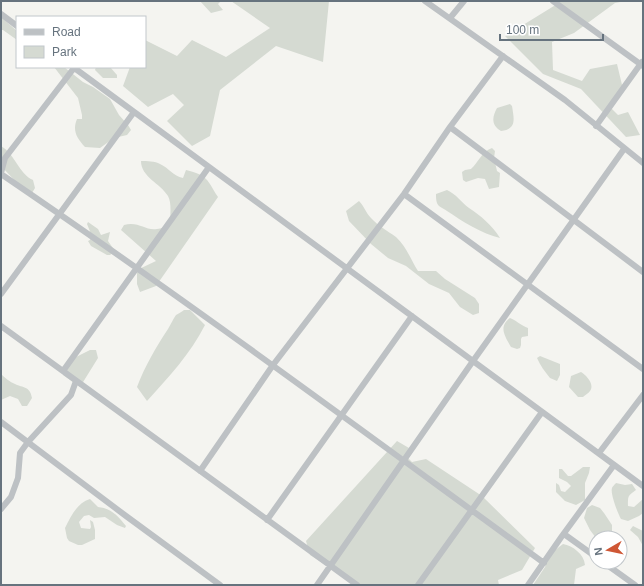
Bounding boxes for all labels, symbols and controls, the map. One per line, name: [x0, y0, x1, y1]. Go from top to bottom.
legend: [16, 16, 146, 68]
scale bar: [500, 16, 603, 42]
text: 100 m: [506, 23, 539, 37]
text: Road: [52, 25, 81, 39]
text: Park: [52, 45, 78, 59]
north arrow: [588, 530, 628, 570]
text: N: [592, 547, 605, 556]

